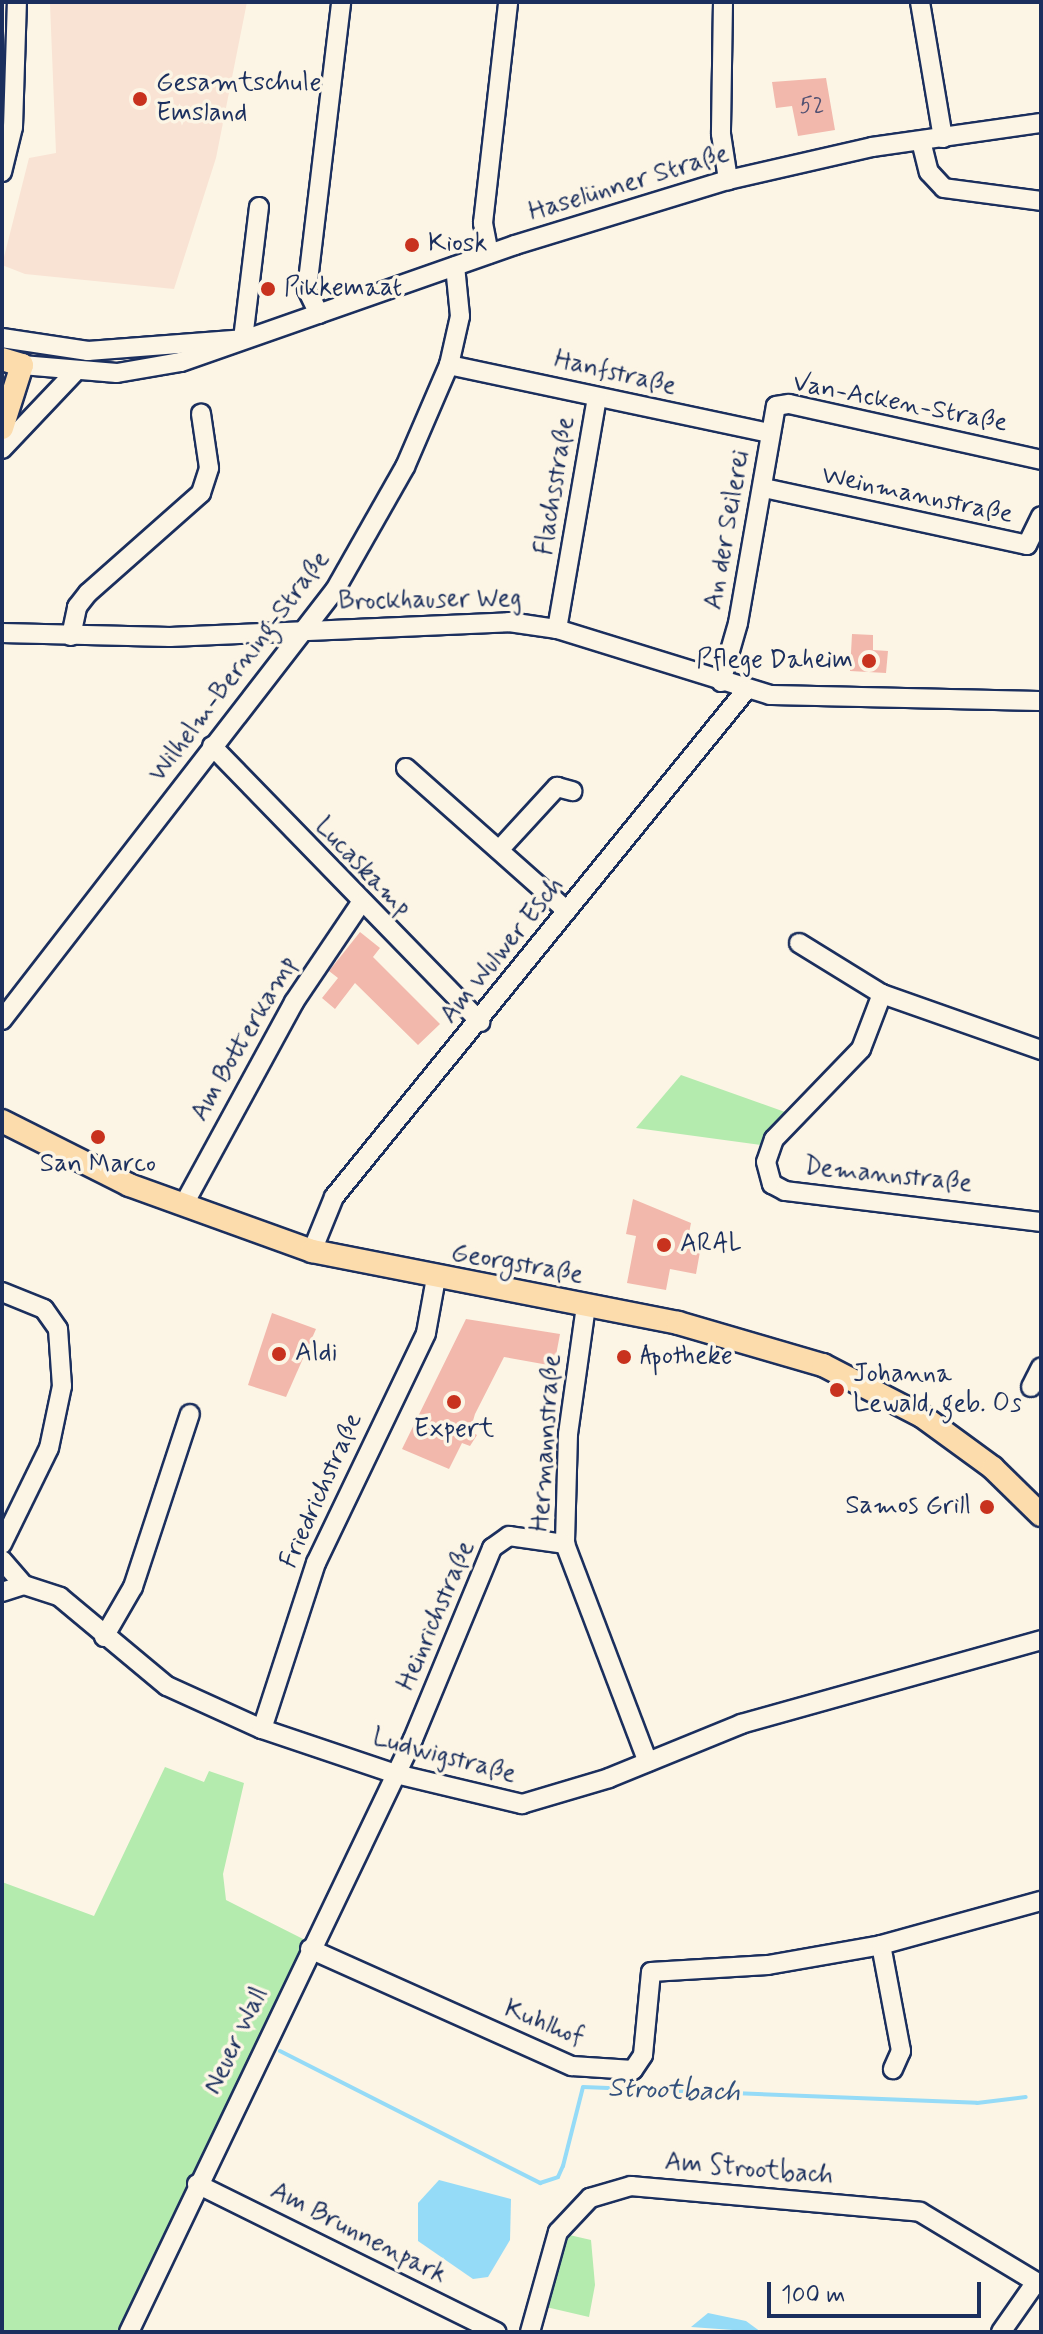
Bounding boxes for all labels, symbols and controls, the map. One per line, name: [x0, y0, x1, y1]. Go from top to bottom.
place label: Gesamtschule Emsland: [156, 68, 322, 130]
marker: Gesamtschule Emsland: [131, 90, 149, 108]
house number: 52: [800, 94, 824, 120]
street label: Haselünner Straße: [525, 139, 733, 229]
place label: Kiosk: [428, 229, 487, 261]
marker: Kiosk: [403, 236, 421, 254]
place label: Pikkemaat: [284, 273, 402, 305]
marker: Pikkemaat: [259, 280, 277, 298]
street label: Hanfstraße: [551, 345, 679, 403]
street label: Van-Acken-Straße: [790, 368, 1010, 440]
street label: Flachsstraße: [530, 415, 582, 557]
street label: An der Seilerei: [699, 449, 757, 611]
street label: Weinmannstraße: [818, 460, 1016, 532]
street label: Wilhelm-Berning-Straße: [143, 545, 337, 789]
street label: Brockhauser Weg: [337, 584, 523, 618]
place label: Pflege Daheim: [696, 645, 853, 677]
marker: Pflege Daheim: [860, 652, 878, 670]
street label: Lucaskamp: [307, 812, 417, 924]
street label: Am Wulwer Esch: [431, 868, 575, 1034]
street label: Am Botterkamp: [185, 950, 305, 1128]
marker: San Marco: [89, 1128, 107, 1146]
place label: San Marco: [39, 1149, 157, 1181]
street label: Demannstraße: [802, 1152, 974, 1200]
place label: ARAL: [680, 1229, 742, 1261]
marker: ARAL: [655, 1236, 673, 1254]
street label: Georgstraße: [449, 1238, 585, 1292]
place label: Aldi: [295, 1338, 338, 1370]
place label: Apotheke: [640, 1341, 733, 1373]
marker: Aldi: [270, 1345, 288, 1363]
marker: Apotheke: [615, 1348, 633, 1366]
street label: Hermannstraße: [525, 1353, 569, 1533]
place label: Johanna Lewald, geb. Os: [853, 1359, 1022, 1420]
marker: Johanna Lewald, geb. Os: [828, 1381, 846, 1399]
marker: Expert: [445, 1393, 463, 1411]
street label: Friedrichstraße: [274, 1409, 370, 1573]
place label: Expert: [414, 1414, 494, 1446]
place label: Samos Grill: [845, 1491, 971, 1523]
marker: Samos Grill: [978, 1498, 996, 1516]
street label: Heinrichstraße: [391, 1536, 483, 1696]
street label: Ludwigstraße: [369, 1723, 519, 1791]
street label: Neuer Wall: [197, 1981, 277, 2101]
street label: Kuhlhof: [499, 1995, 589, 2053]
water label: Strootbach: [607, 2072, 741, 2110]
street label: Am Strootbach: [664, 2147, 834, 2193]
street label: Am Brunnenpark: [265, 2176, 451, 2292]
scale bar: [771, 2266, 985, 2316]
text: 100 m: [781, 2280, 845, 2311]

